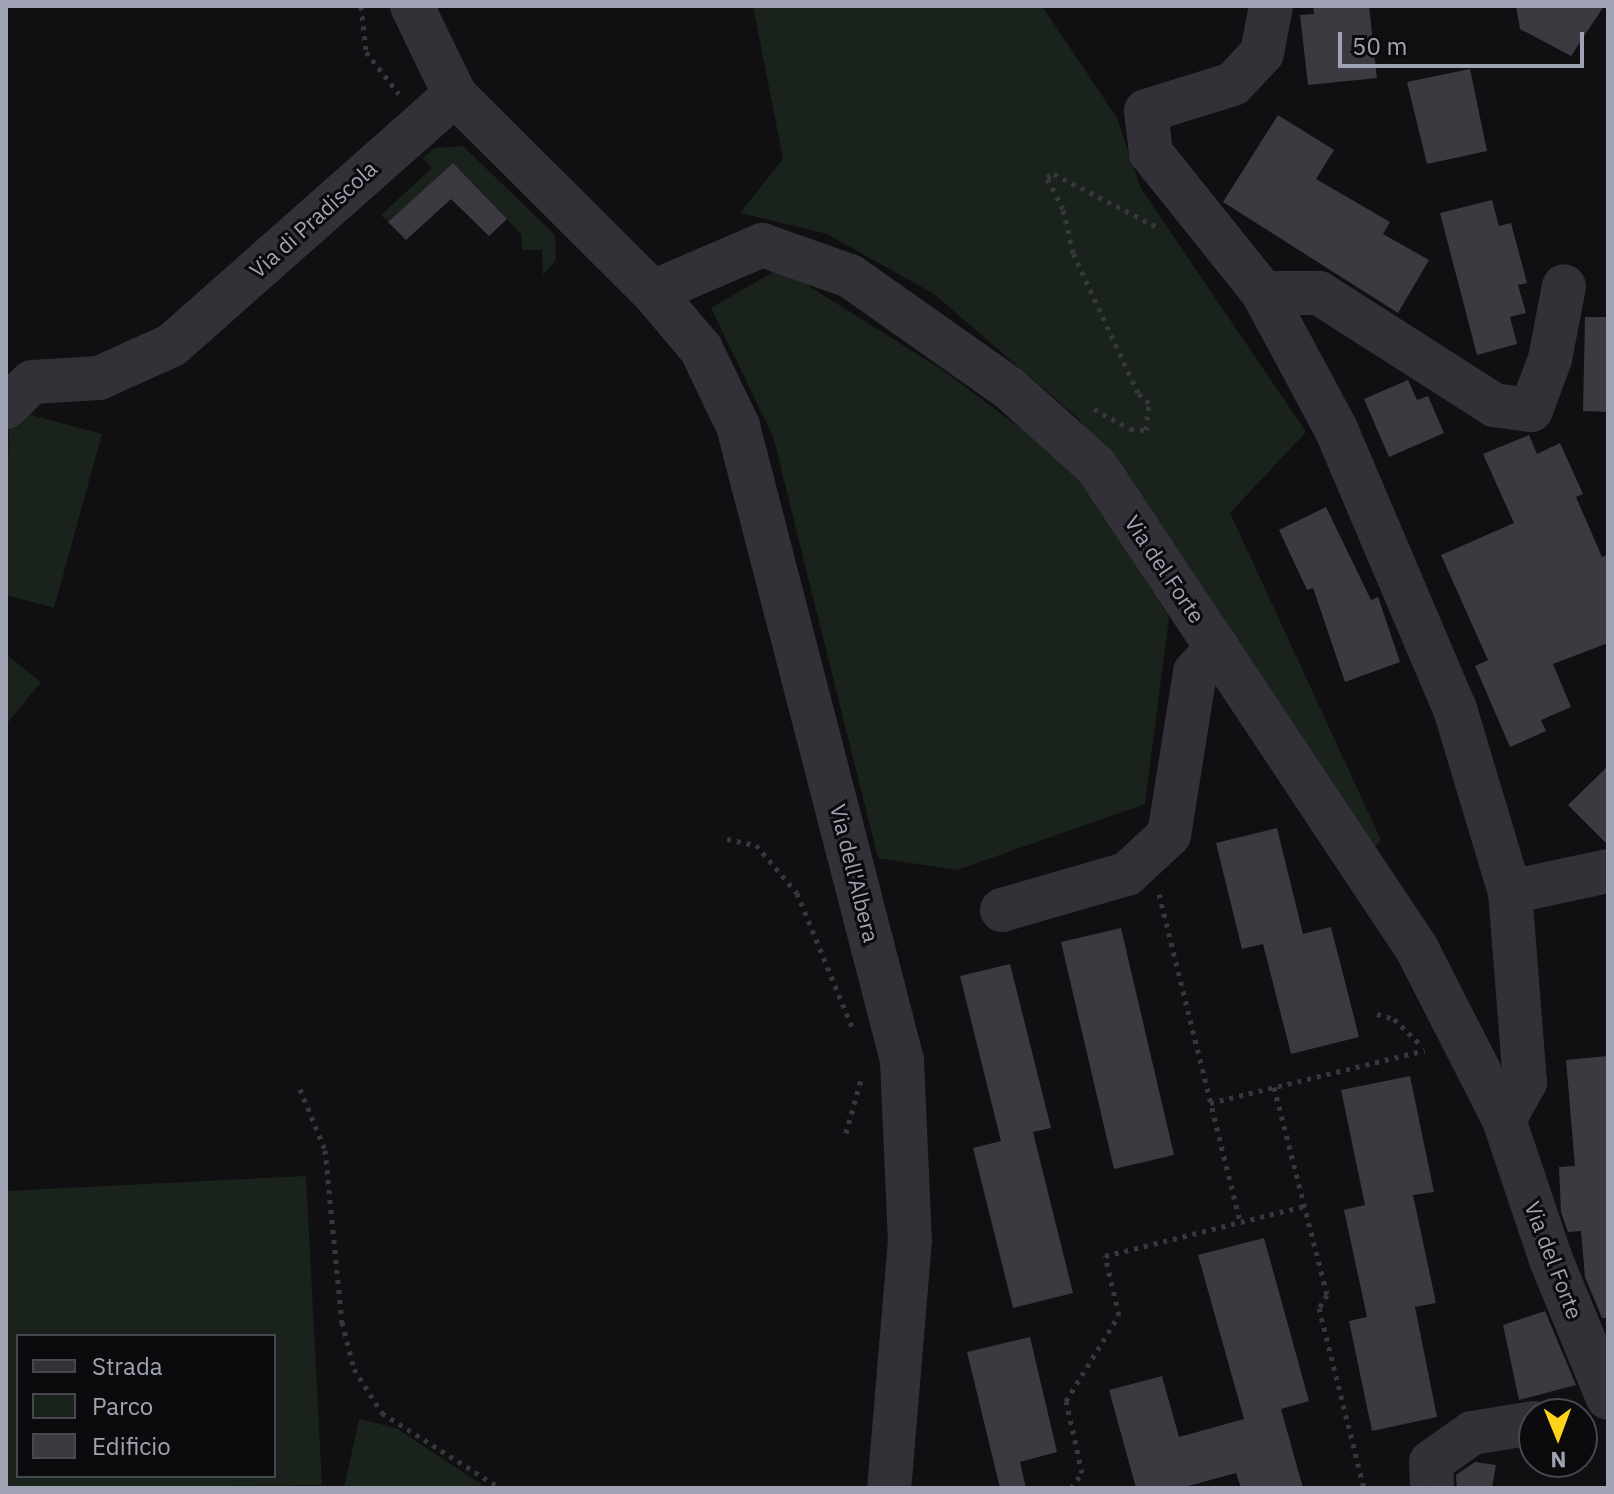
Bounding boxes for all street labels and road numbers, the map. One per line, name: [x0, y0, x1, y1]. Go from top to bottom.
street label: Via di Pradiscola: [244, 155, 382, 283]
street label: Via del Forte: [1119, 510, 1211, 628]
street label: Via dell'Albera: [825, 801, 885, 945]
street label: Via del Forte: [1519, 1197, 1589, 1323]

